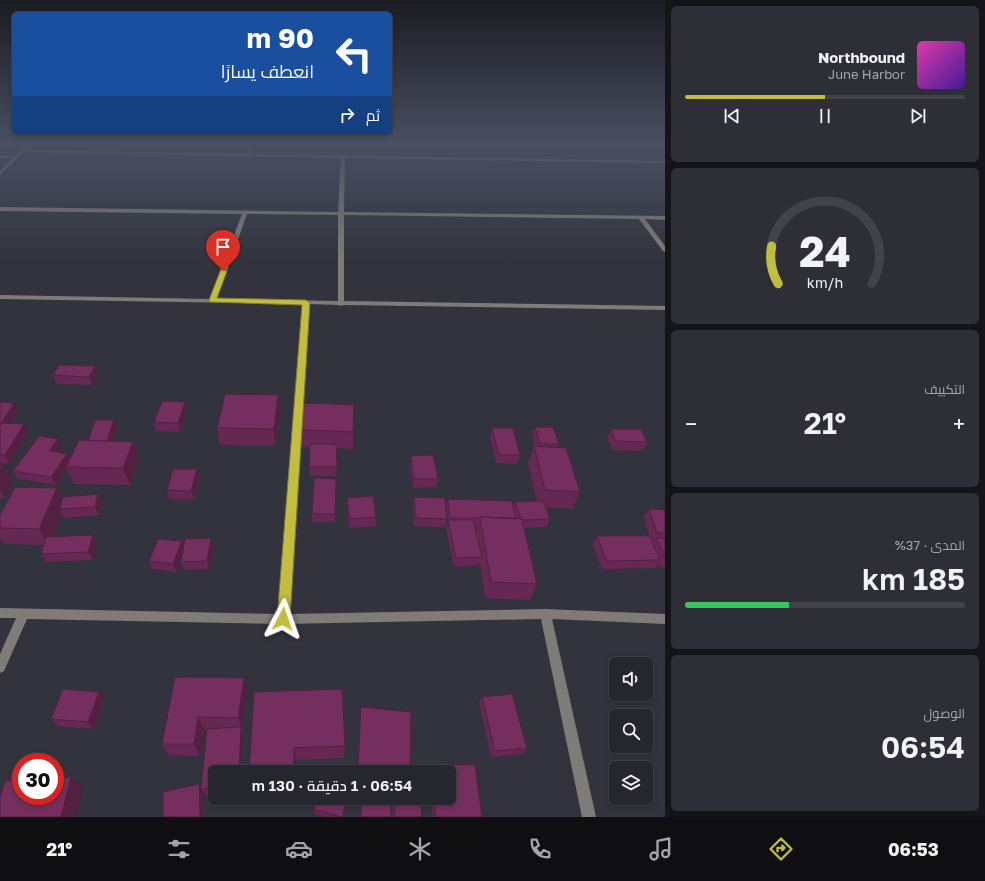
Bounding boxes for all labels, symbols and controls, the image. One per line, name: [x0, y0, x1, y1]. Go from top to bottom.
text: 90 m: [246, 21, 314, 54]
icon: left: [328, 28, 380, 80]
text: Northbound: [818, 48, 905, 66]
text: انعطف يسارًا: [221, 60, 314, 82]
text: June Harbor: [828, 66, 905, 82]
icon: right: [336, 104, 358, 126]
icon: previous: [721, 105, 743, 127]
icon: pause: [814, 105, 836, 127]
icon: next: [907, 105, 929, 127]
text: ثم: [366, 106, 380, 124]
text: 24: [799, 226, 851, 276]
pin: [206, 230, 240, 271]
icon: arrive: [212, 236, 234, 258]
text: km/h: [807, 274, 843, 291]
text: التكييف: [924, 381, 965, 397]
text: 21°: [804, 405, 846, 441]
text: −: [685, 410, 697, 437]
text: +: [953, 410, 965, 437]
text: المدى · 37%: [895, 537, 965, 553]
text: 185 km: [862, 561, 965, 597]
position arrow: [262, 598, 304, 640]
map controls: [609, 657, 653, 805]
button: sound: [609, 657, 653, 701]
text: الوصول: [924, 705, 965, 721]
button: search: [609, 709, 653, 753]
text: 06:54: [881, 729, 965, 765]
speed limit sign: 30: [12, 753, 64, 805]
button: layers: [609, 761, 653, 805]
text: 06:54 · 1 دقيقة · 130 m: [252, 776, 412, 794]
icon: filters: [165, 835, 193, 863]
icon: car: [285, 835, 313, 863]
icon: climate: [406, 835, 434, 863]
icon: phone: [526, 835, 554, 863]
icon: music: [647, 835, 675, 863]
icon: directions: [767, 835, 795, 863]
text: 21°: [46, 838, 72, 860]
text: 06:53: [888, 838, 939, 860]

